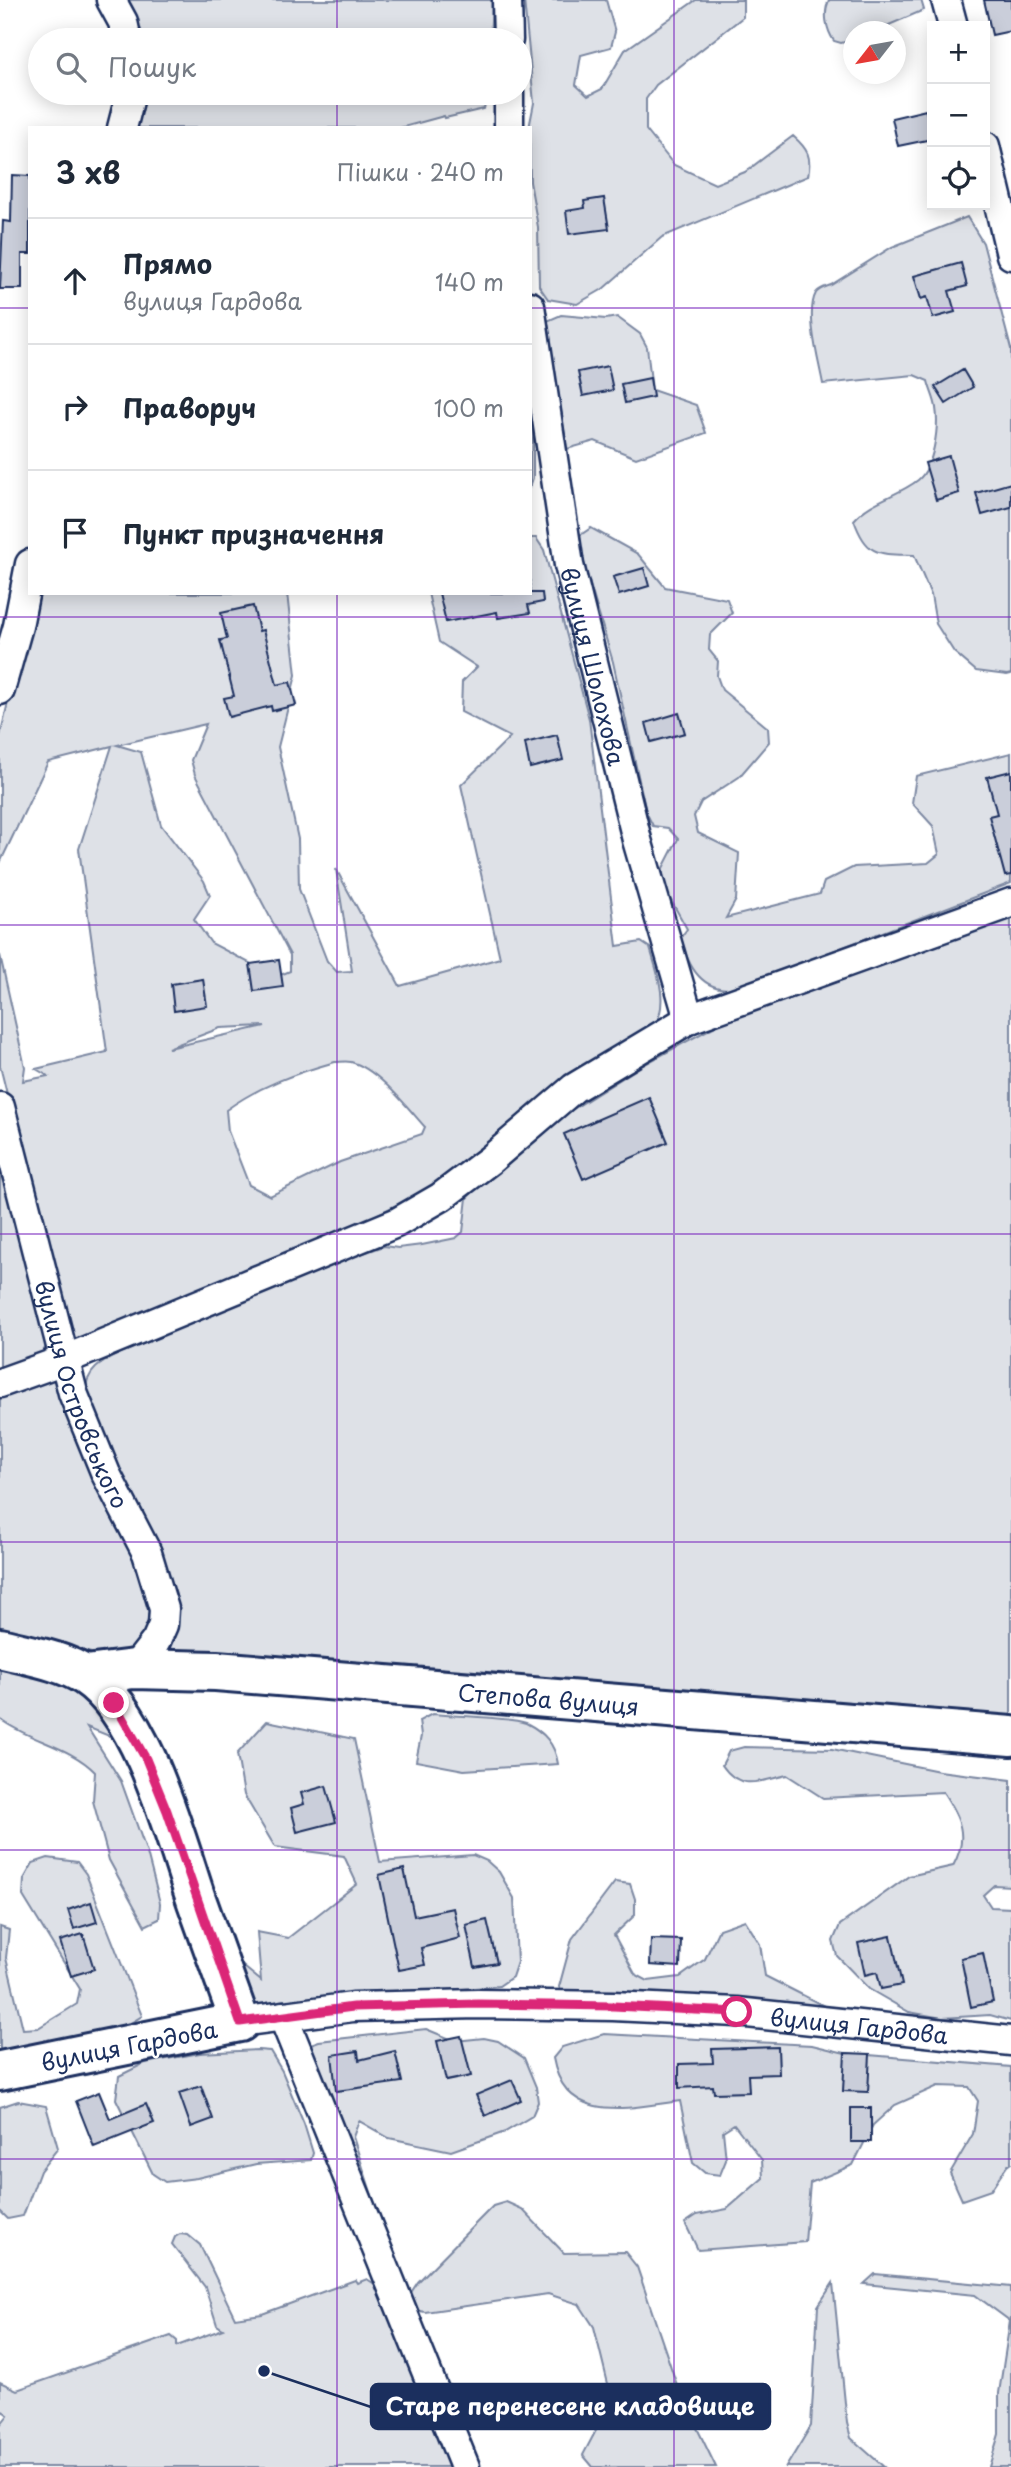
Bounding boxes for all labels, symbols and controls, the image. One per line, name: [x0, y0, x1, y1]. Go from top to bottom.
north arrow: [843, 21, 906, 84]
map controls: [927, 21, 990, 210]
button: +: [927, 21, 990, 84]
search box: [28, 28, 532, 105]
text: Пошук: [108, 47, 196, 86]
icon: search: [52, 48, 90, 86]
button: −: [927, 84, 990, 147]
button: locate: [927, 147, 990, 210]
text: 3 хв: [56, 149, 120, 194]
text: Пішки · 240 m: [337, 154, 504, 189]
text: Прямо: [123, 244, 212, 283]
icon: ahead: [56, 262, 94, 300]
text: 140 m: [435, 264, 504, 299]
text: вулиця Гардова: [123, 283, 302, 318]
icon: right: [56, 388, 94, 426]
text: Праворуч: [123, 388, 256, 427]
text: 100 m: [434, 390, 504, 425]
icon: arrive: [56, 514, 94, 552]
text: Пункт призначення: [123, 514, 384, 553]
street label: вулиця Шолохова: [553, 563, 636, 770]
street label: вулиця Островського: [27, 1276, 138, 1514]
street label: Степова вулиця: [457, 1673, 640, 1723]
route end: [98, 1687, 129, 1718]
route start: [721, 1996, 752, 2027]
street label: вулиця Гардова: [768, 1998, 951, 2052]
street label: вулиця Гардова: [38, 2011, 221, 2079]
callout: Старе перенесене кладовище: [371, 2384, 770, 2429]
text: Старе перенесене кладовище: [386, 2387, 755, 2423]

